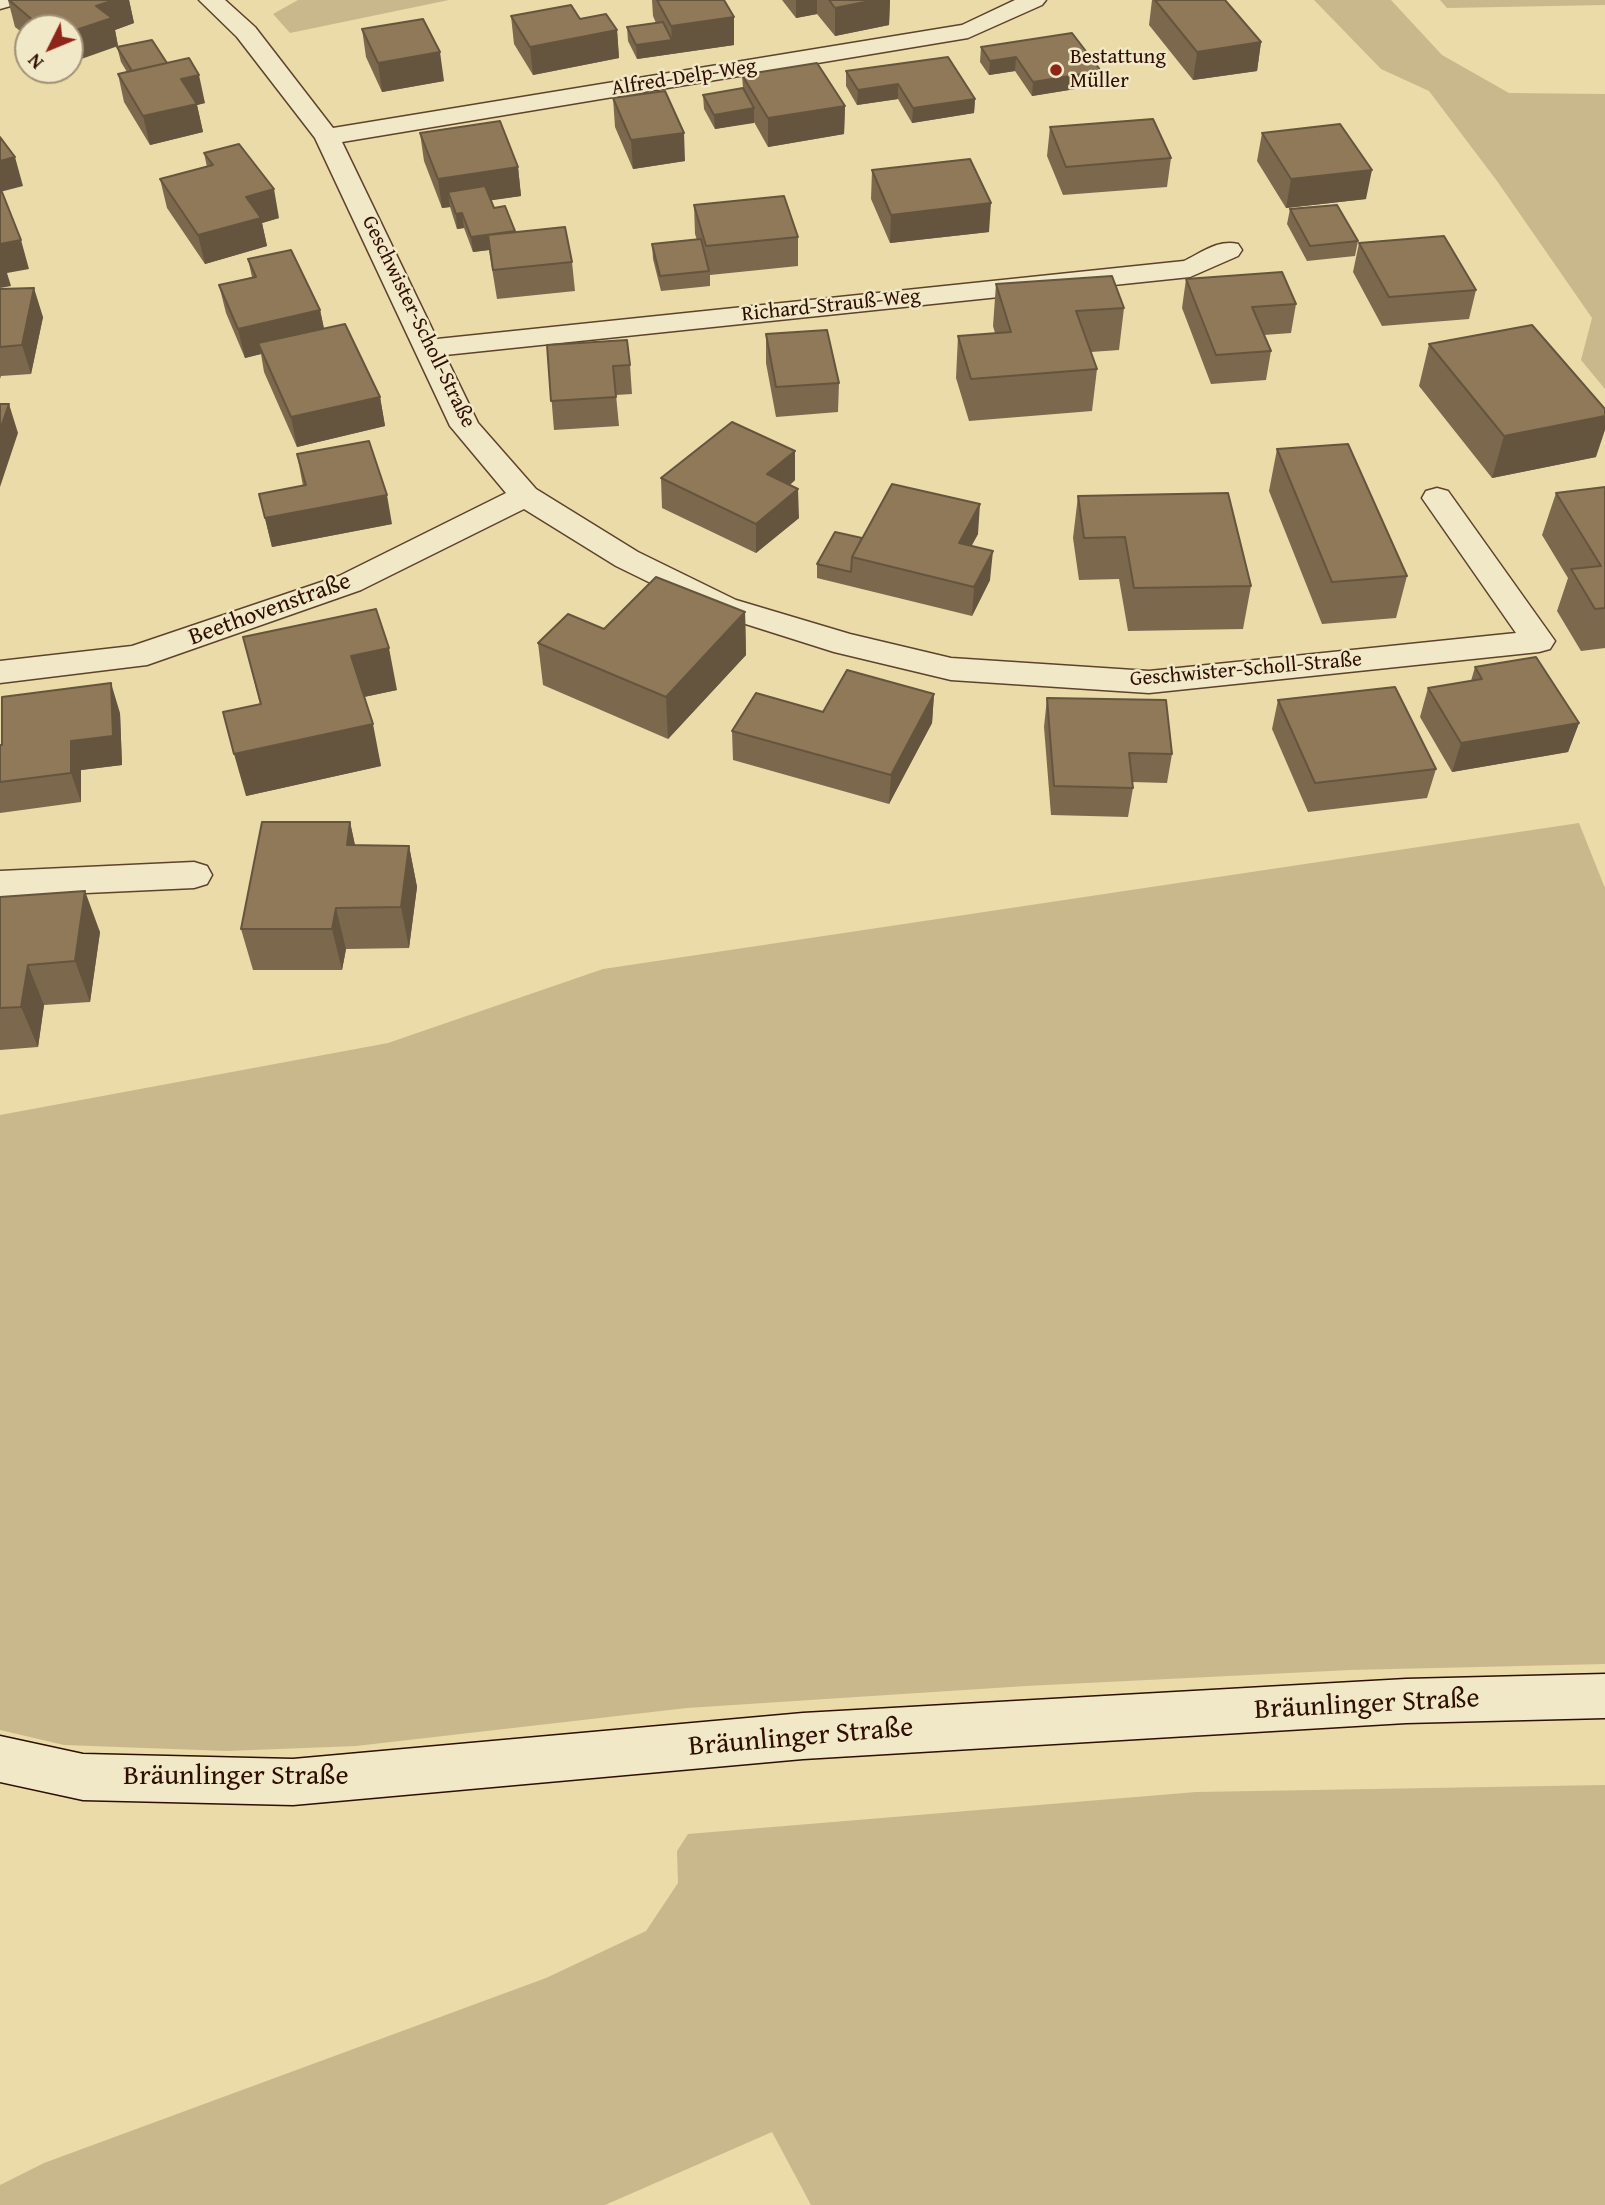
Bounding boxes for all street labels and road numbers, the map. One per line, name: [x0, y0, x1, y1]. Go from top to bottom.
street label: Alfred-Delp-Weg: [610, 54, 758, 102]
street label: Geschwister-Scholl-Straße: [356, 212, 480, 432]
street label: Richard-Strauß-Weg: [740, 284, 922, 328]
street label: Beethovenstraße: [185, 567, 355, 653]
street label: Geschwister-Scholl-Straße: [1129, 647, 1363, 693]
street label: Bräunlinger Straße: [1254, 1682, 1480, 1728]
street label: Bräunlinger Straße: [687, 1711, 915, 1765]
street label: Bräunlinger Straße: [123, 1760, 349, 1794]

